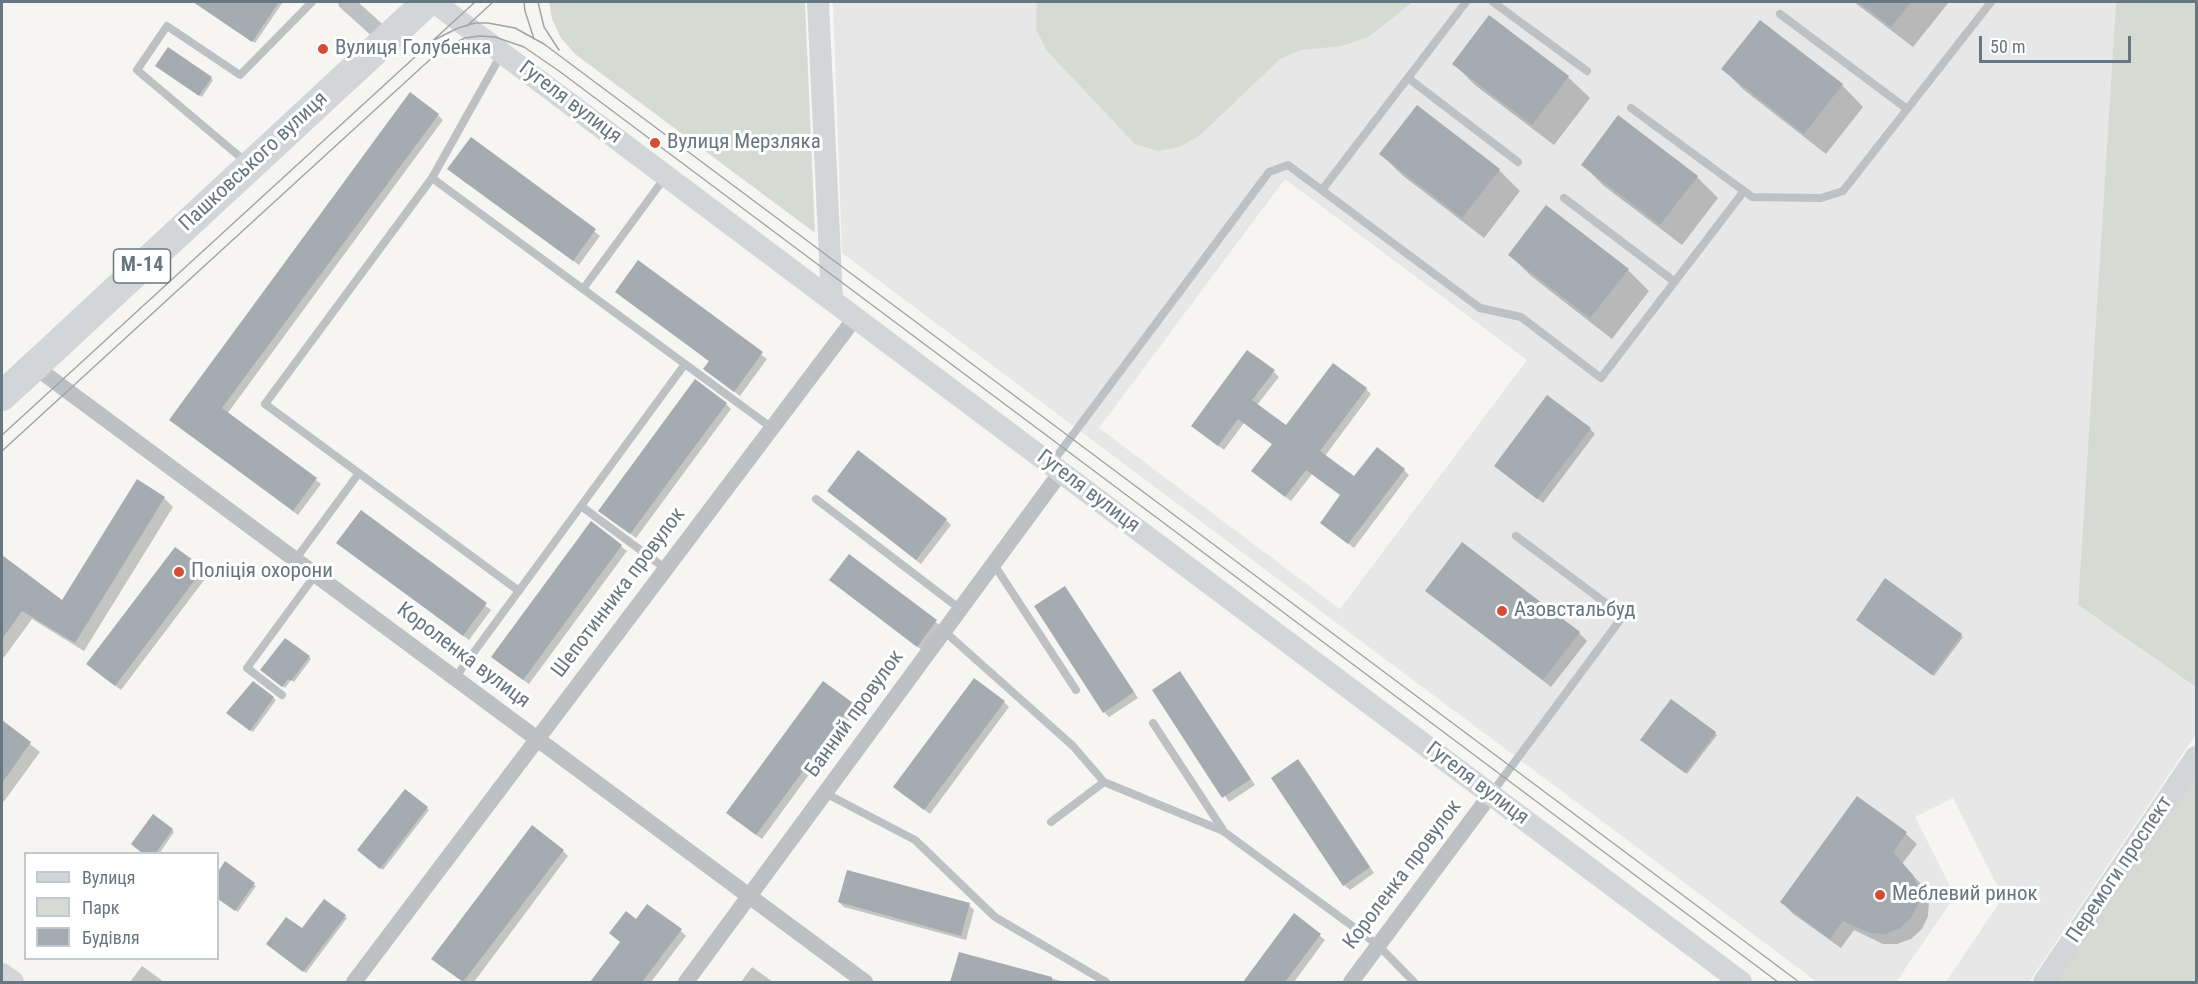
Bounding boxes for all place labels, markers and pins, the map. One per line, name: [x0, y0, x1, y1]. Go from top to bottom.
place label: Вулиця Голубенка: [335, 36, 491, 62]
marker: Вулиця Голубенка: [316, 42, 330, 56]
place label: Вулиця Мерзляка: [667, 130, 821, 156]
marker: Вулиця Мерзляка: [648, 136, 662, 150]
place label: Поліція охорони: [191, 559, 333, 585]
marker: Поліція охорони: [172, 565, 186, 579]
place label: Азовстальбуд: [1514, 598, 1636, 624]
marker: Азовстальбуд: [1495, 604, 1509, 618]
place label: Меблевий ринок: [1892, 882, 2038, 908]
marker: Меблевий ринок: [1873, 888, 1887, 902]

